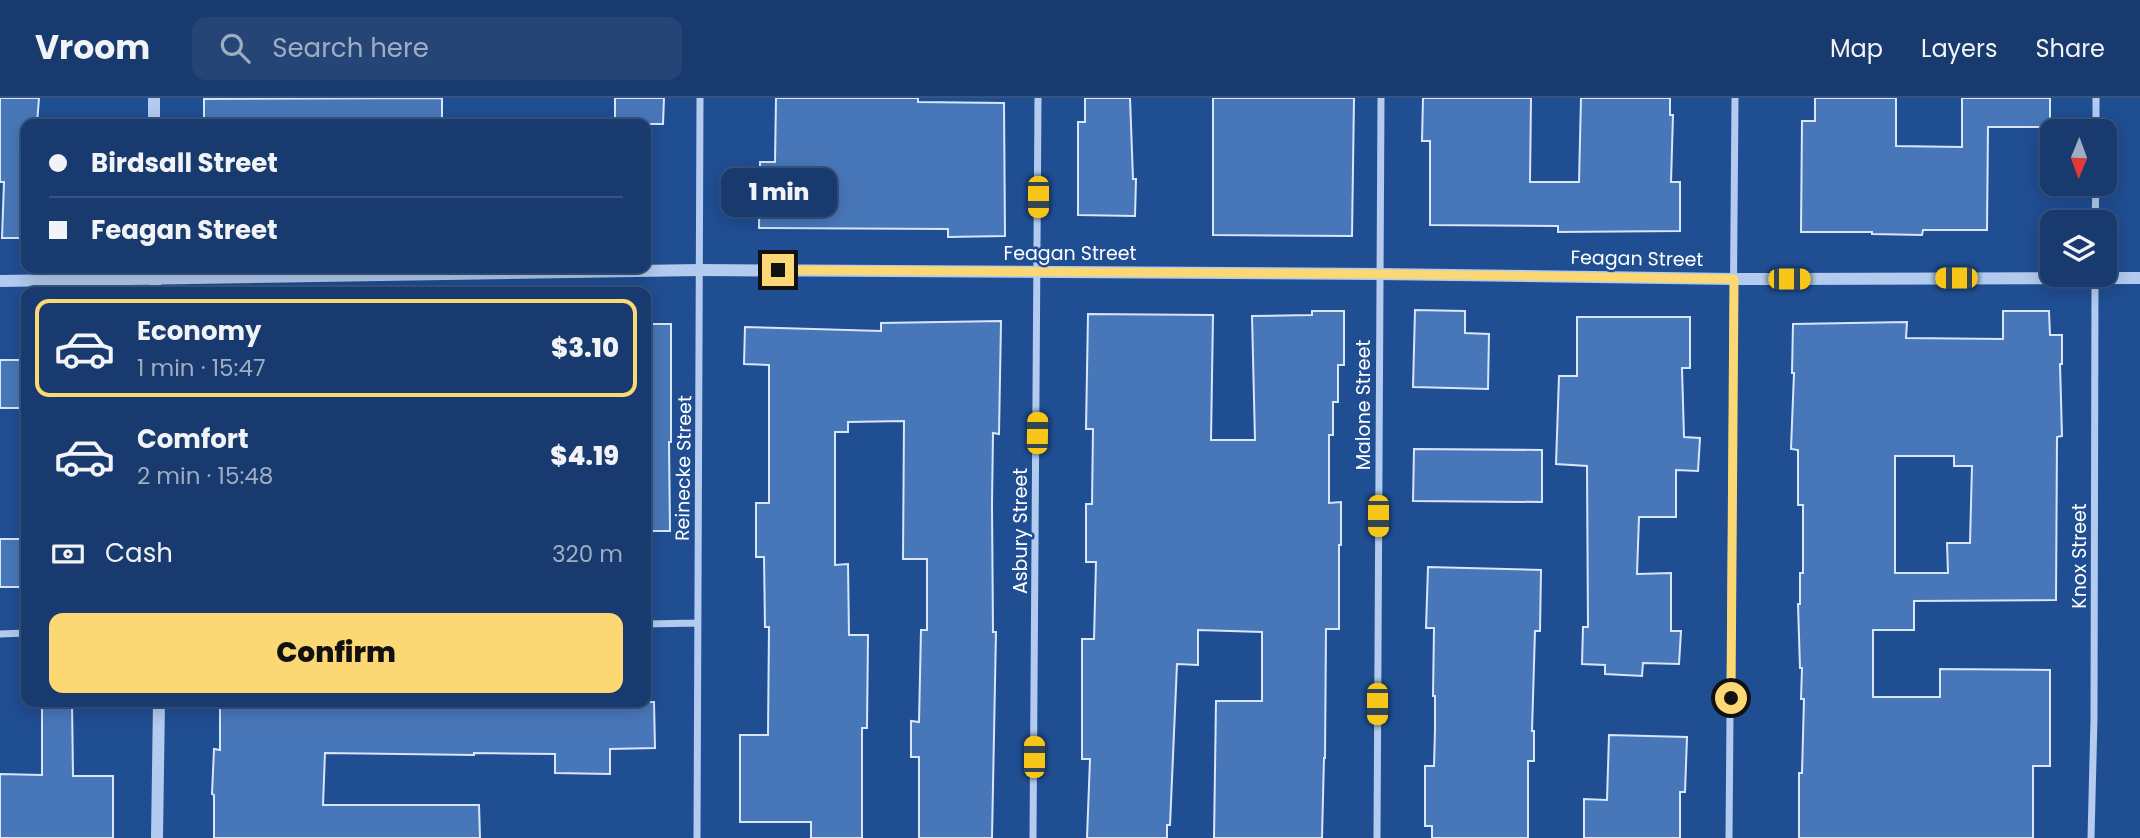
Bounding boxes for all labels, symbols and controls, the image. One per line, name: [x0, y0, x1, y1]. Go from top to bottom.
search box: [192, 17, 682, 80]
text: Vroom: [35, 24, 150, 71]
icon: search: [216, 29, 254, 67]
text: Search here: [272, 30, 429, 66]
text: Map: [1830, 32, 1883, 65]
text: Layers: [1921, 32, 1997, 65]
text: Share: [2035, 32, 2105, 65]
north arrow: [2040, 119, 2118, 196]
map controls: [2040, 119, 2117, 287]
text: Birdsall Street: [91, 145, 278, 181]
callout: 1 min: [720, 169, 836, 218]
text: 1 min: [749, 176, 809, 208]
car: [1028, 176, 1049, 218]
button: layers: [2040, 210, 2117, 287]
text: Feagan Street: [91, 212, 278, 248]
street label: Feagan Street: [1004, 240, 1136, 267]
street label: Feagan Street: [1570, 244, 1704, 273]
route end: [762, 254, 794, 286]
car: [1936, 268, 1978, 289]
car: [1769, 269, 1811, 290]
text: Economy: [137, 313, 261, 349]
icon: car: [53, 317, 116, 380]
text: $3.10: [551, 330, 619, 366]
street label: Malone Street: [1350, 340, 1377, 470]
text: 1 min · 15:47: [137, 352, 265, 384]
street label: Reinecke Street: [669, 395, 698, 541]
car: [1027, 412, 1048, 454]
text: Comfort: [137, 421, 249, 457]
icon: car: [53, 425, 116, 488]
text: $4.19: [550, 438, 619, 474]
text: 2 min · 15:48: [137, 460, 273, 492]
street label: Asbury Street: [1007, 468, 1034, 594]
car: [1368, 495, 1389, 537]
street label: Knox Street: [2066, 503, 2093, 609]
icon: cash: [49, 535, 87, 573]
text: Cash: [105, 535, 173, 571]
text: 320 m: [552, 538, 623, 570]
button: Confirm: [49, 613, 623, 693]
route start: [1715, 682, 1747, 714]
car: [1367, 683, 1388, 725]
car: [1024, 736, 1045, 778]

